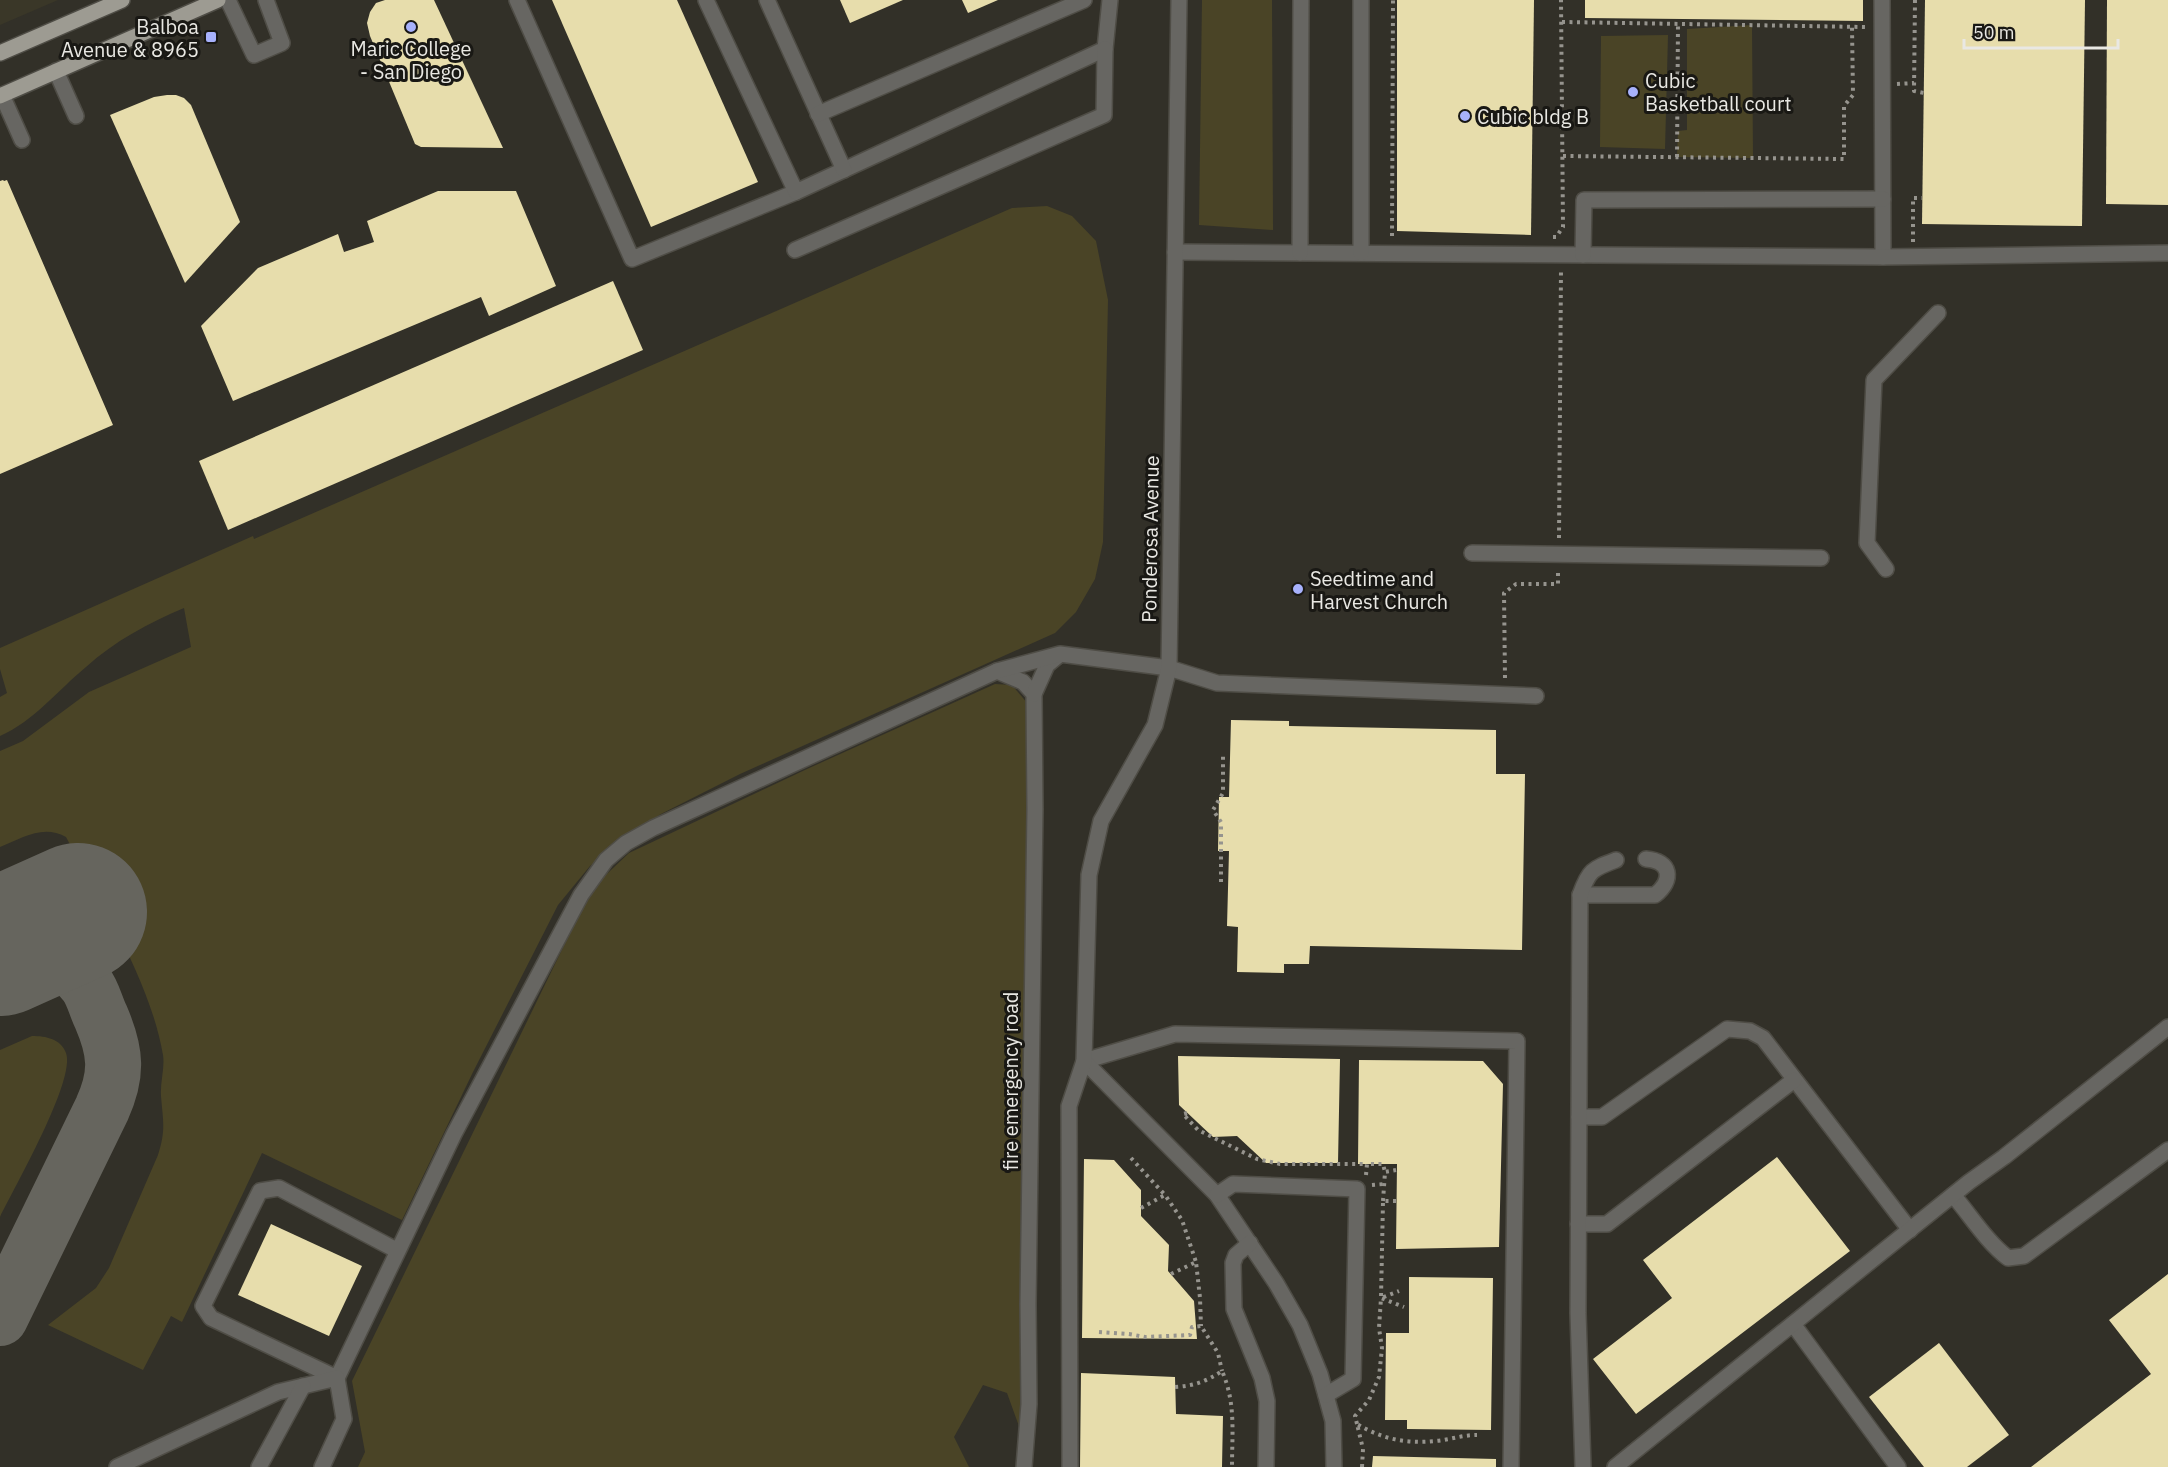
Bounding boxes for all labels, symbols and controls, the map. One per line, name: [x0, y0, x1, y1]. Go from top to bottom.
scale bar: [1964, 12, 2118, 50]
place label: Balboa Avenue & 8965: [61, 13, 199, 63]
marker: Maric College - San Diego: [404, 20, 418, 34]
text: 50 m: [1973, 21, 2015, 44]
marker: Balboa Avenue & 8965: [204, 30, 218, 44]
place label: Maric College - San Diego: [351, 35, 471, 85]
place label: Cubic Basketball court: [1645, 67, 1791, 117]
marker: Cubic Basketball court: [1626, 85, 1640, 99]
place label: Cubic bldg B: [1477, 103, 1589, 130]
marker: Cubic bldg B: [1458, 109, 1472, 123]
street label: Ponderosa Avenue: [1135, 455, 1165, 623]
place label: Seedtime and Harvest Church: [1310, 565, 1448, 615]
marker: Seedtime and Harvest Church: [1291, 582, 1305, 596]
street label: fire emergency road: [997, 992, 1024, 1170]

